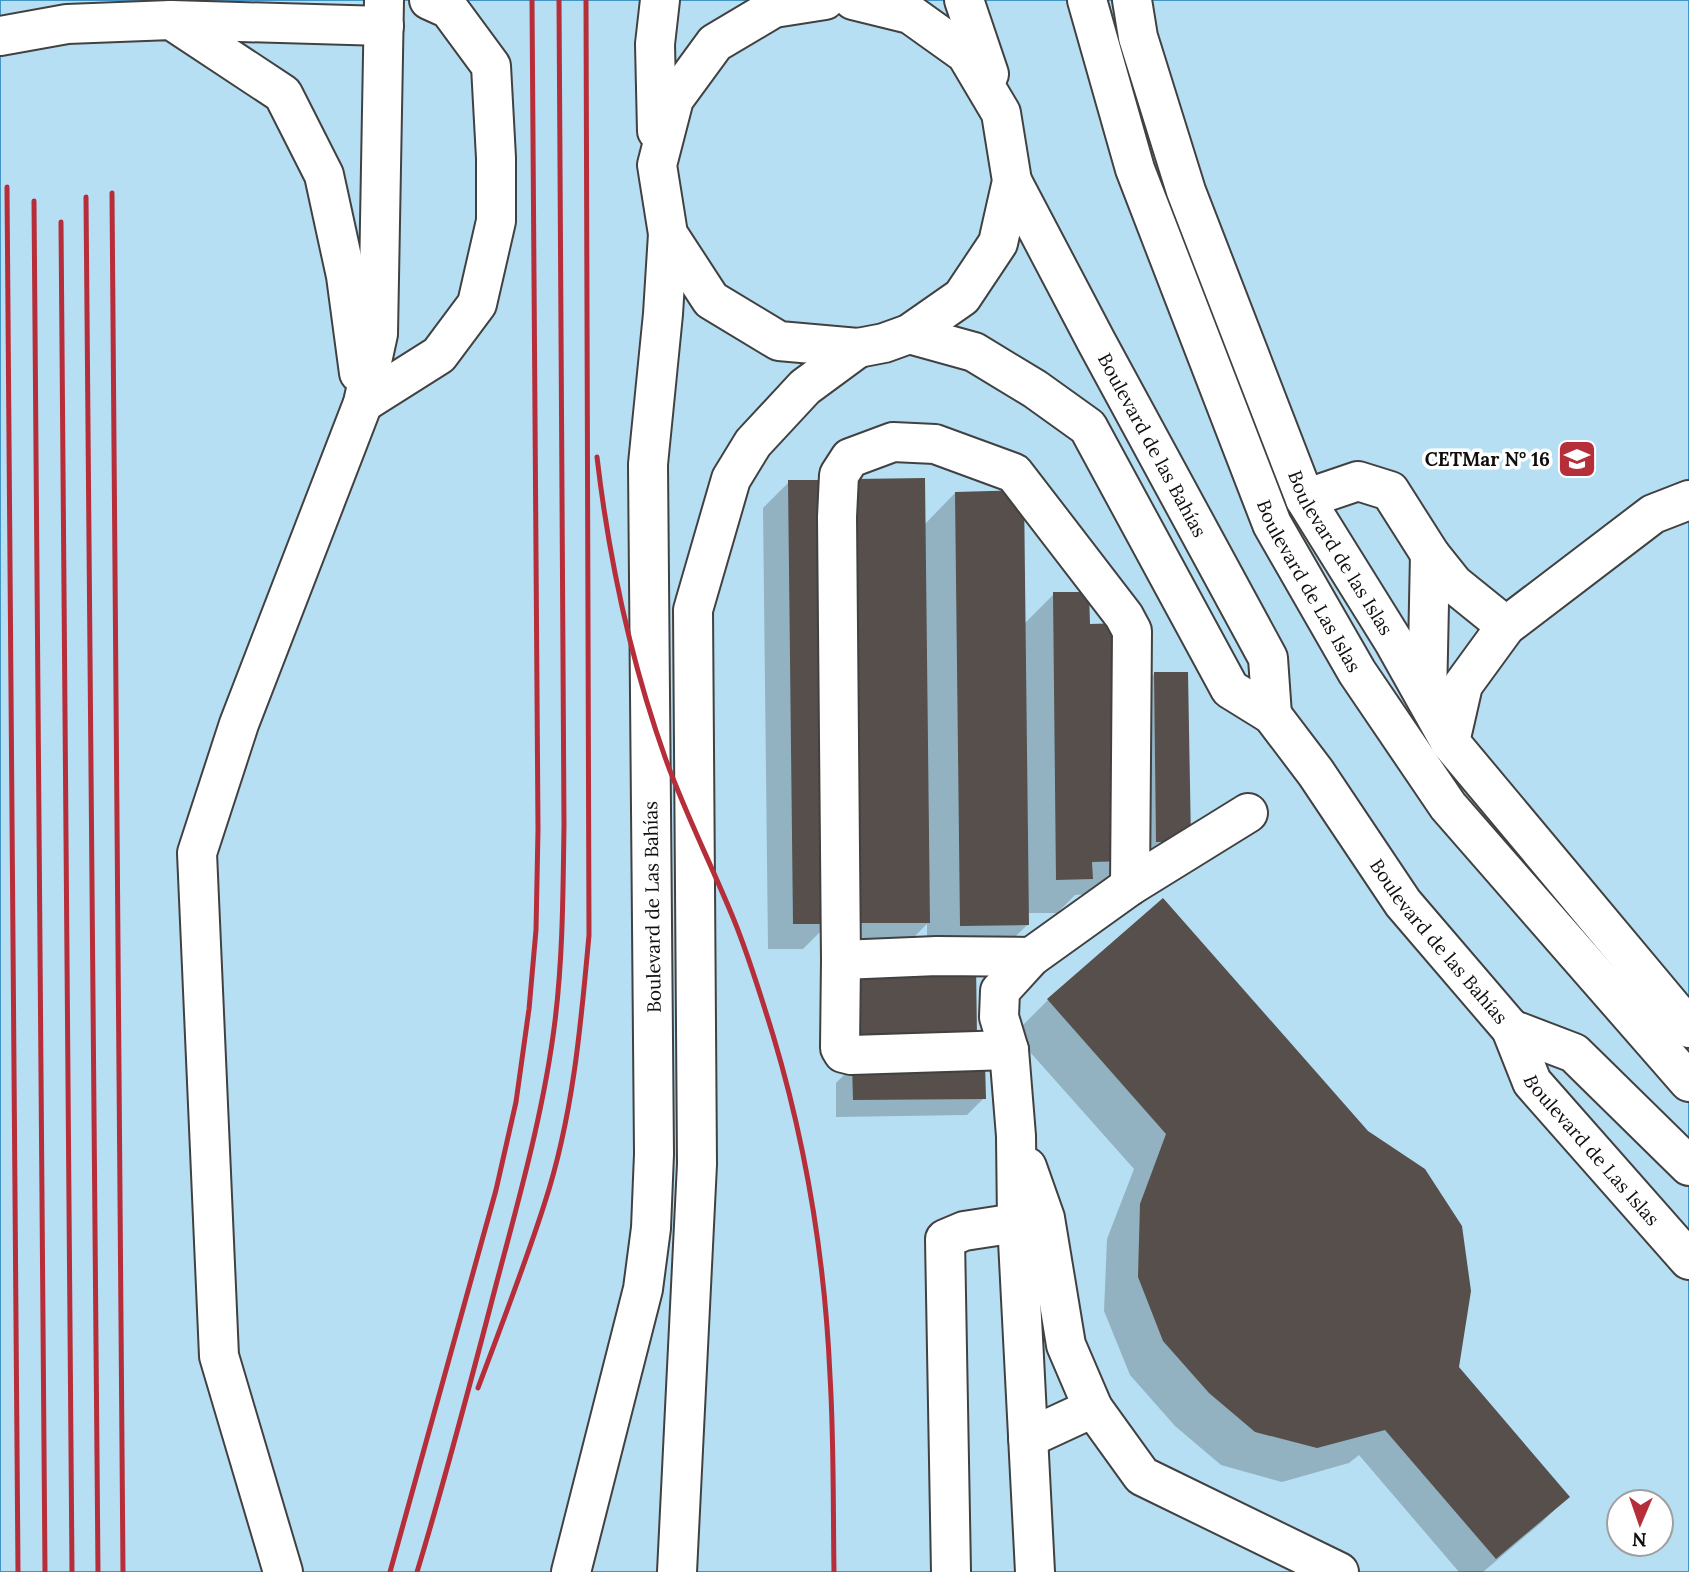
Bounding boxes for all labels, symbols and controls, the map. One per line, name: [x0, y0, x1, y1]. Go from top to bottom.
street label: Boulevard de las Bahías: [1093, 349, 1212, 541]
school or university icon: CETMar N° 16: [1556, 438, 1598, 480]
place label: CETMar N° 16: [1425, 447, 1550, 471]
street label: Boulevard de las Islas: [1283, 467, 1399, 640]
street label: Boulevard de Las Islas: [1252, 496, 1367, 676]
street label: Boulevard de Las Bahías: [638, 801, 666, 1013]
street label: Boulevard de las Bahías: [1365, 854, 1513, 1029]
street label: Boulevard de Las Islas: [1518, 1071, 1665, 1231]
north arrow: [1605, 1488, 1675, 1558]
text: N: [1631, 1528, 1647, 1552]

